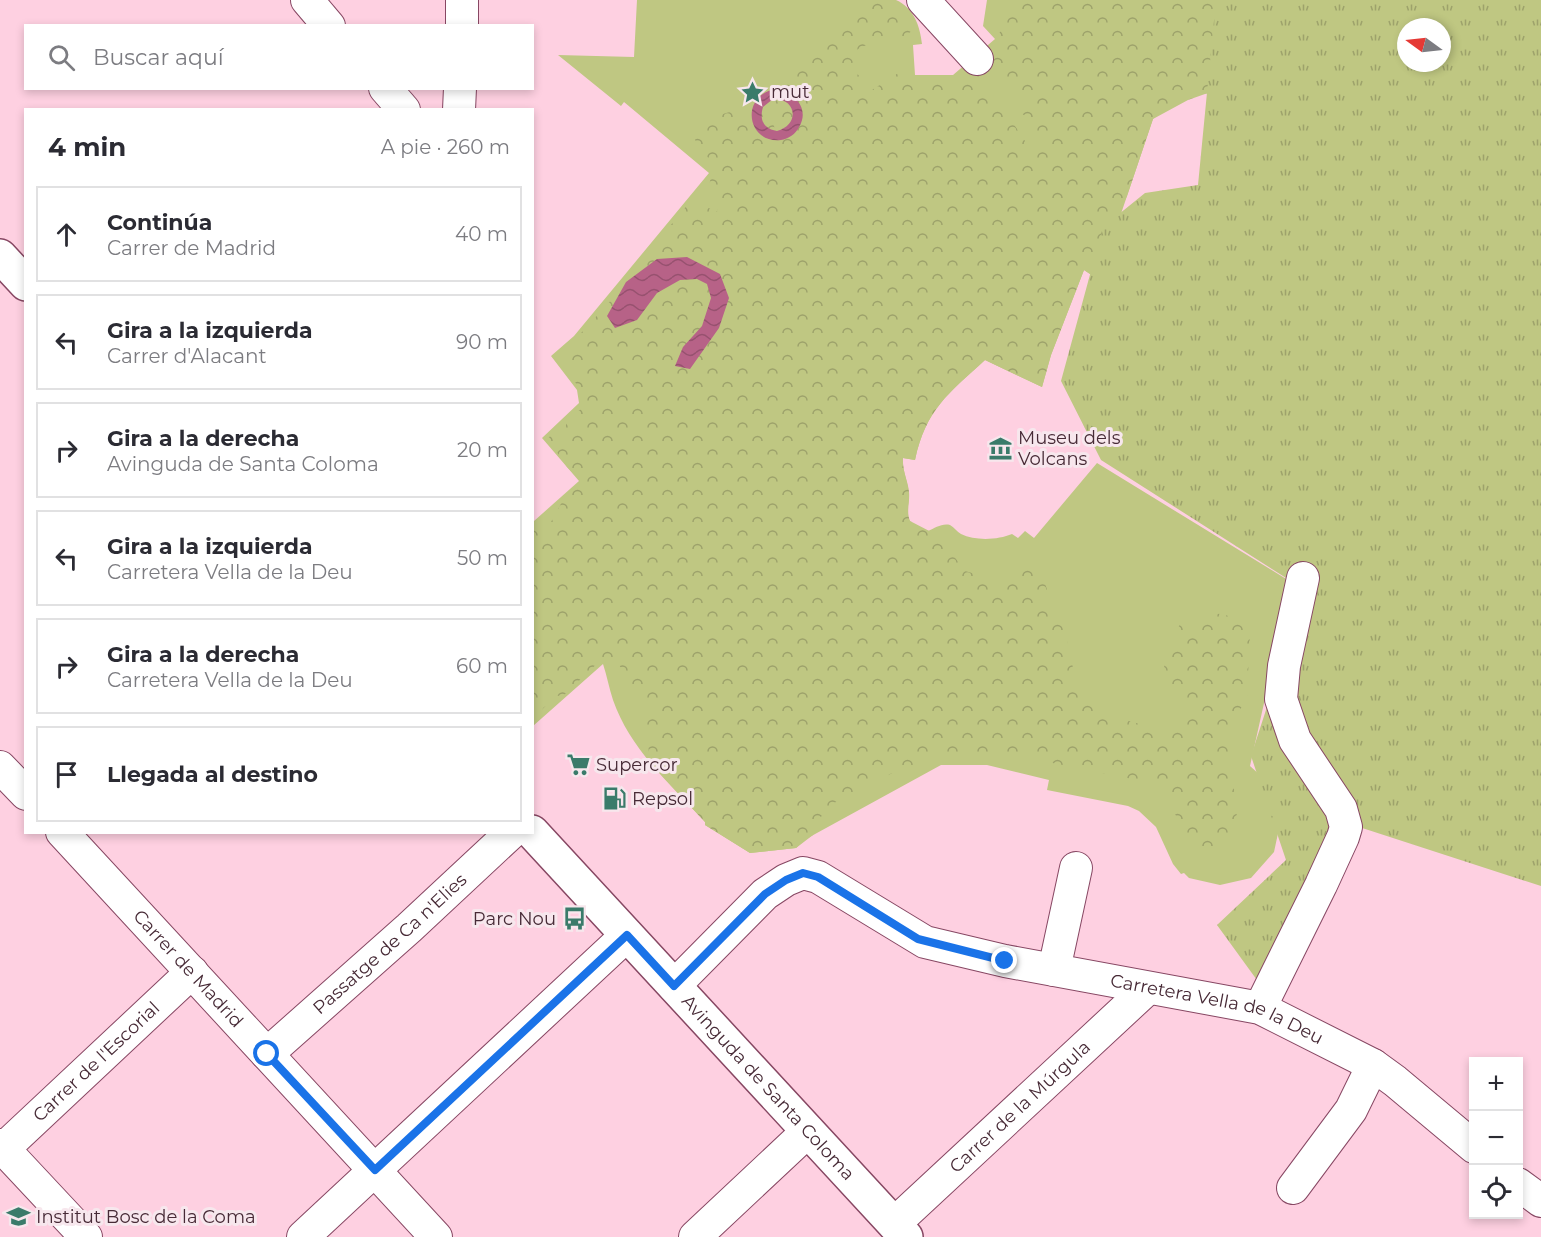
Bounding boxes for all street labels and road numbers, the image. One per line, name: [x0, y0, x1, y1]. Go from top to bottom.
street label: Passatge de Ca n'Elies: [309, 869, 471, 1019]
street label: Carrer de Madrid: [128, 905, 248, 1032]
street label: Carretera Vella de la Deu: [1109, 970, 1327, 1049]
street label: Avinguda de Santa Coloma: [677, 990, 859, 1185]
street label: Carrer de l'Escorial: [28, 997, 164, 1126]
street label: Carrer de la Múrgula: [945, 1036, 1095, 1178]

